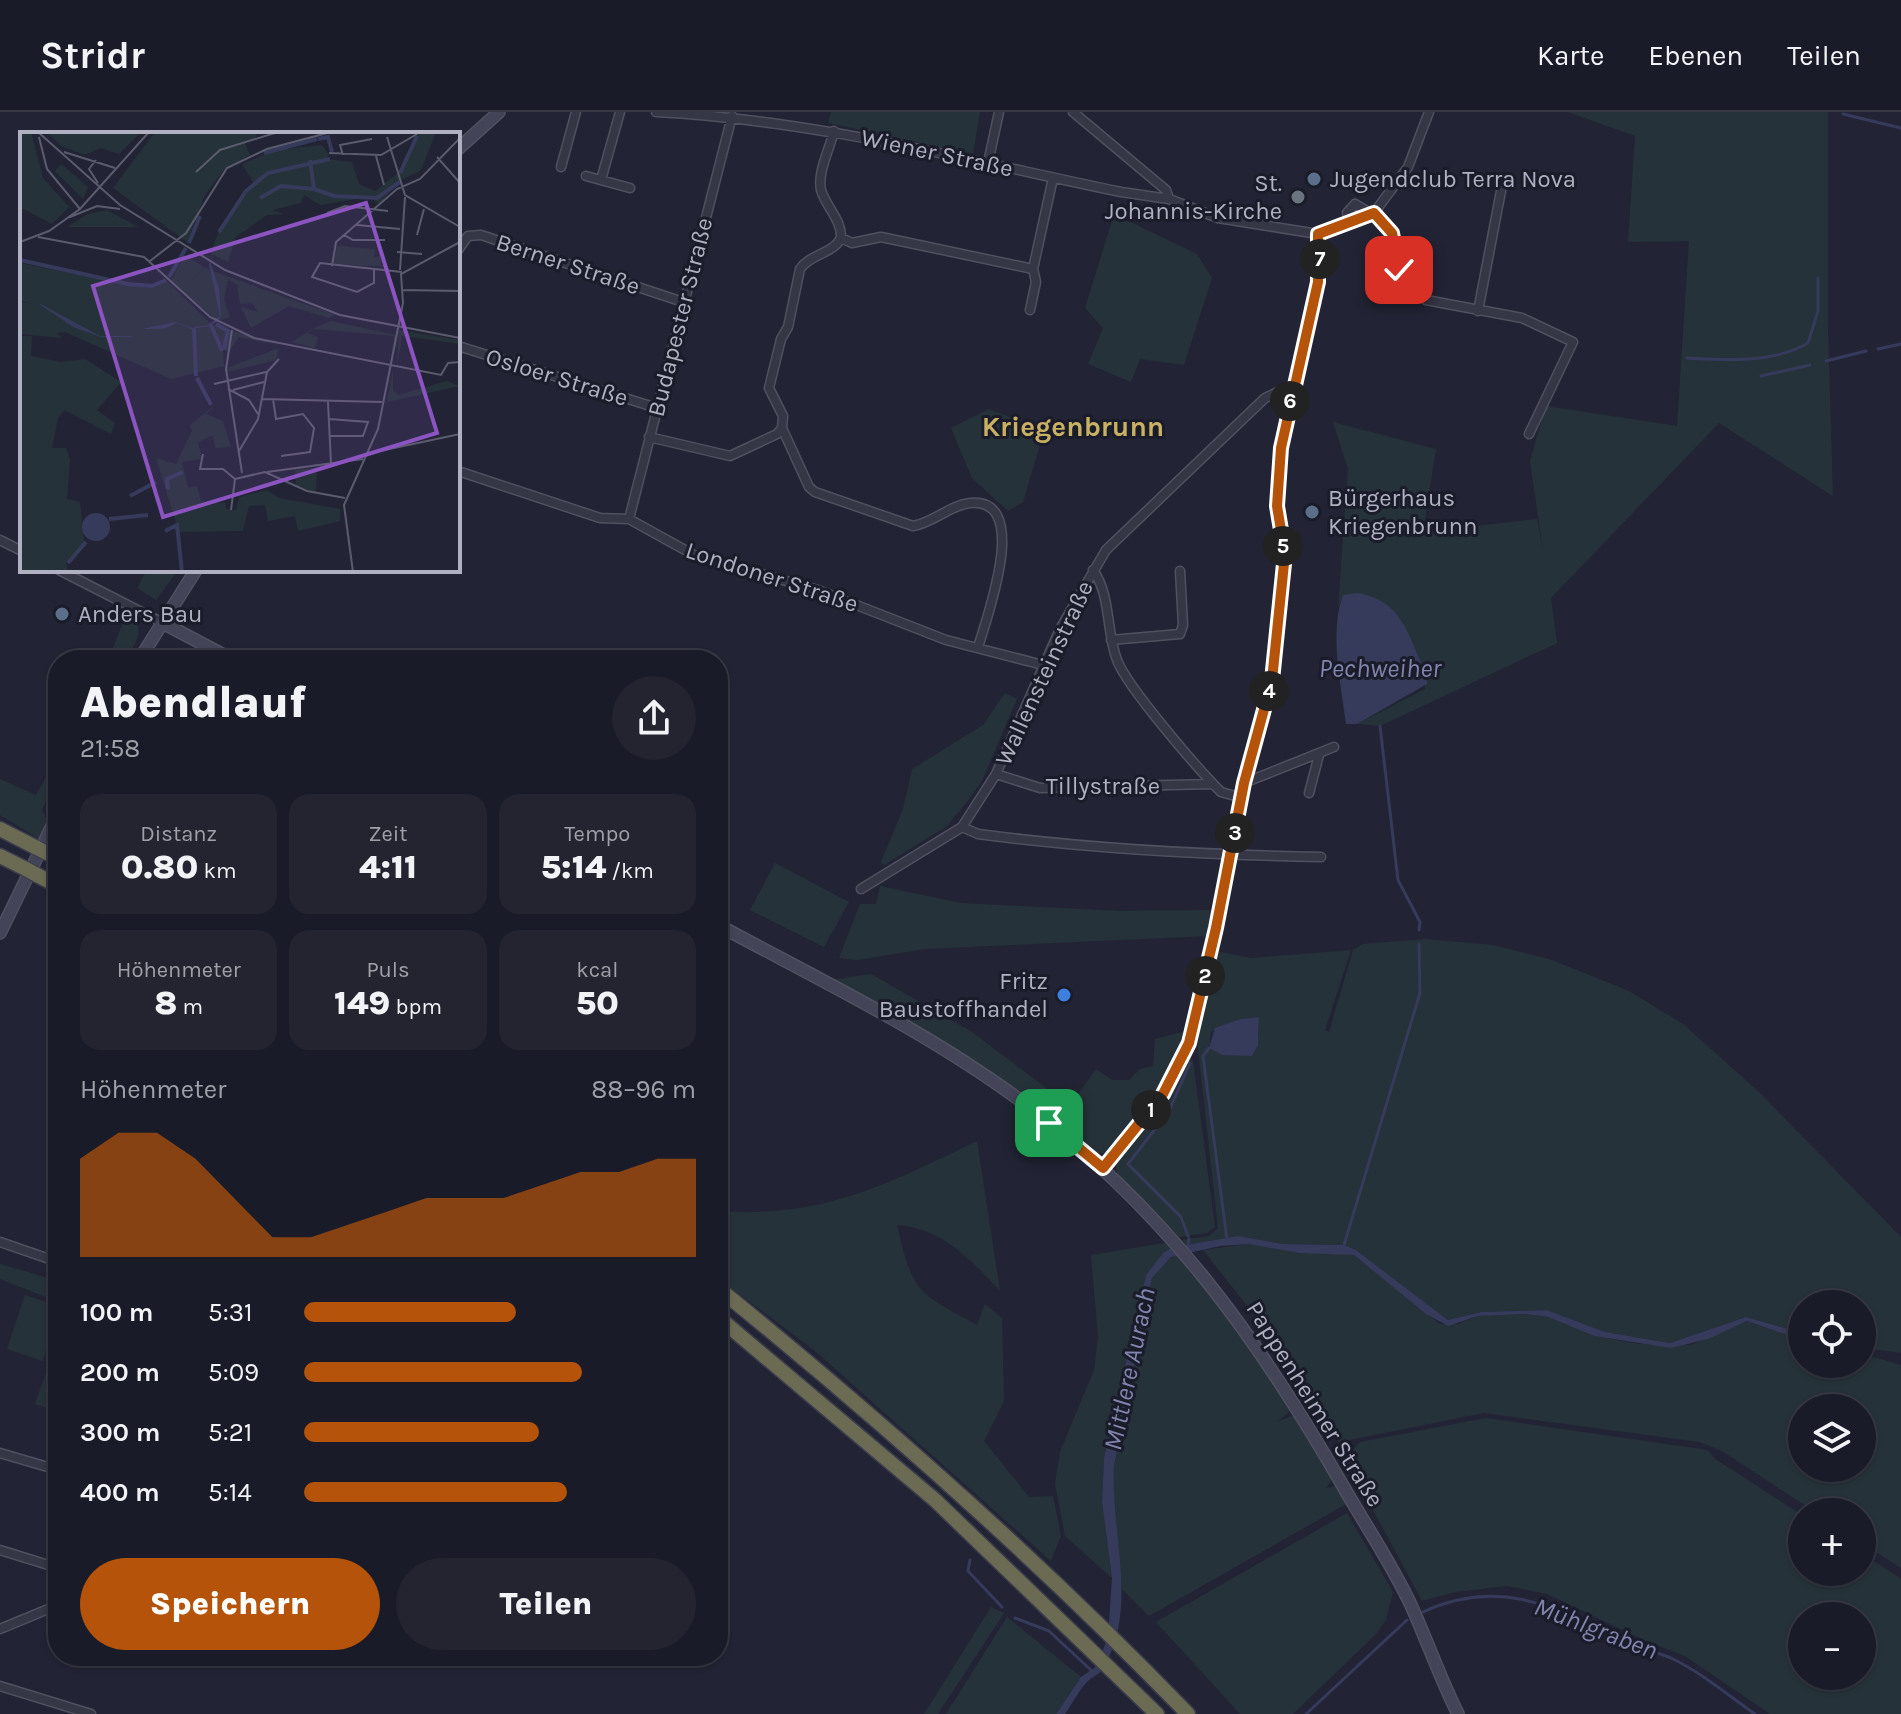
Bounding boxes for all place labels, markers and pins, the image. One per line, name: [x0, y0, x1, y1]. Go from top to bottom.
place label: Jugendclub Terra Nova: [1330, 165, 1576, 193]
place label: St. Johannis-Kirche: [1105, 169, 1282, 225]
marker: Jugendclub Terra Nova: [1305, 170, 1323, 188]
marker: St. Johannis-Kirche: [1289, 188, 1307, 206]
pin: [1365, 236, 1433, 304]
pin: 7: [1300, 239, 1340, 279]
pin: 6: [1270, 381, 1310, 421]
place label: Bürgerhaus Kriegenbrunn: [1328, 484, 1478, 540]
marker: Bürgerhaus Kriegenbrunn: [1303, 503, 1321, 521]
pin: 5: [1263, 526, 1303, 566]
place label: Anders Bau: [78, 600, 202, 628]
marker: Anders Bau: [53, 605, 71, 623]
pin: 4: [1249, 671, 1289, 711]
pin: 3: [1215, 813, 1255, 853]
pin: 2: [1185, 956, 1225, 996]
place label: Fritz Baustoffhandel: [879, 967, 1048, 1023]
marker: Fritz Baustoffhandel: [1055, 986, 1073, 1004]
pin: [1015, 1089, 1083, 1157]
pin: 1: [1131, 1090, 1171, 1130]

